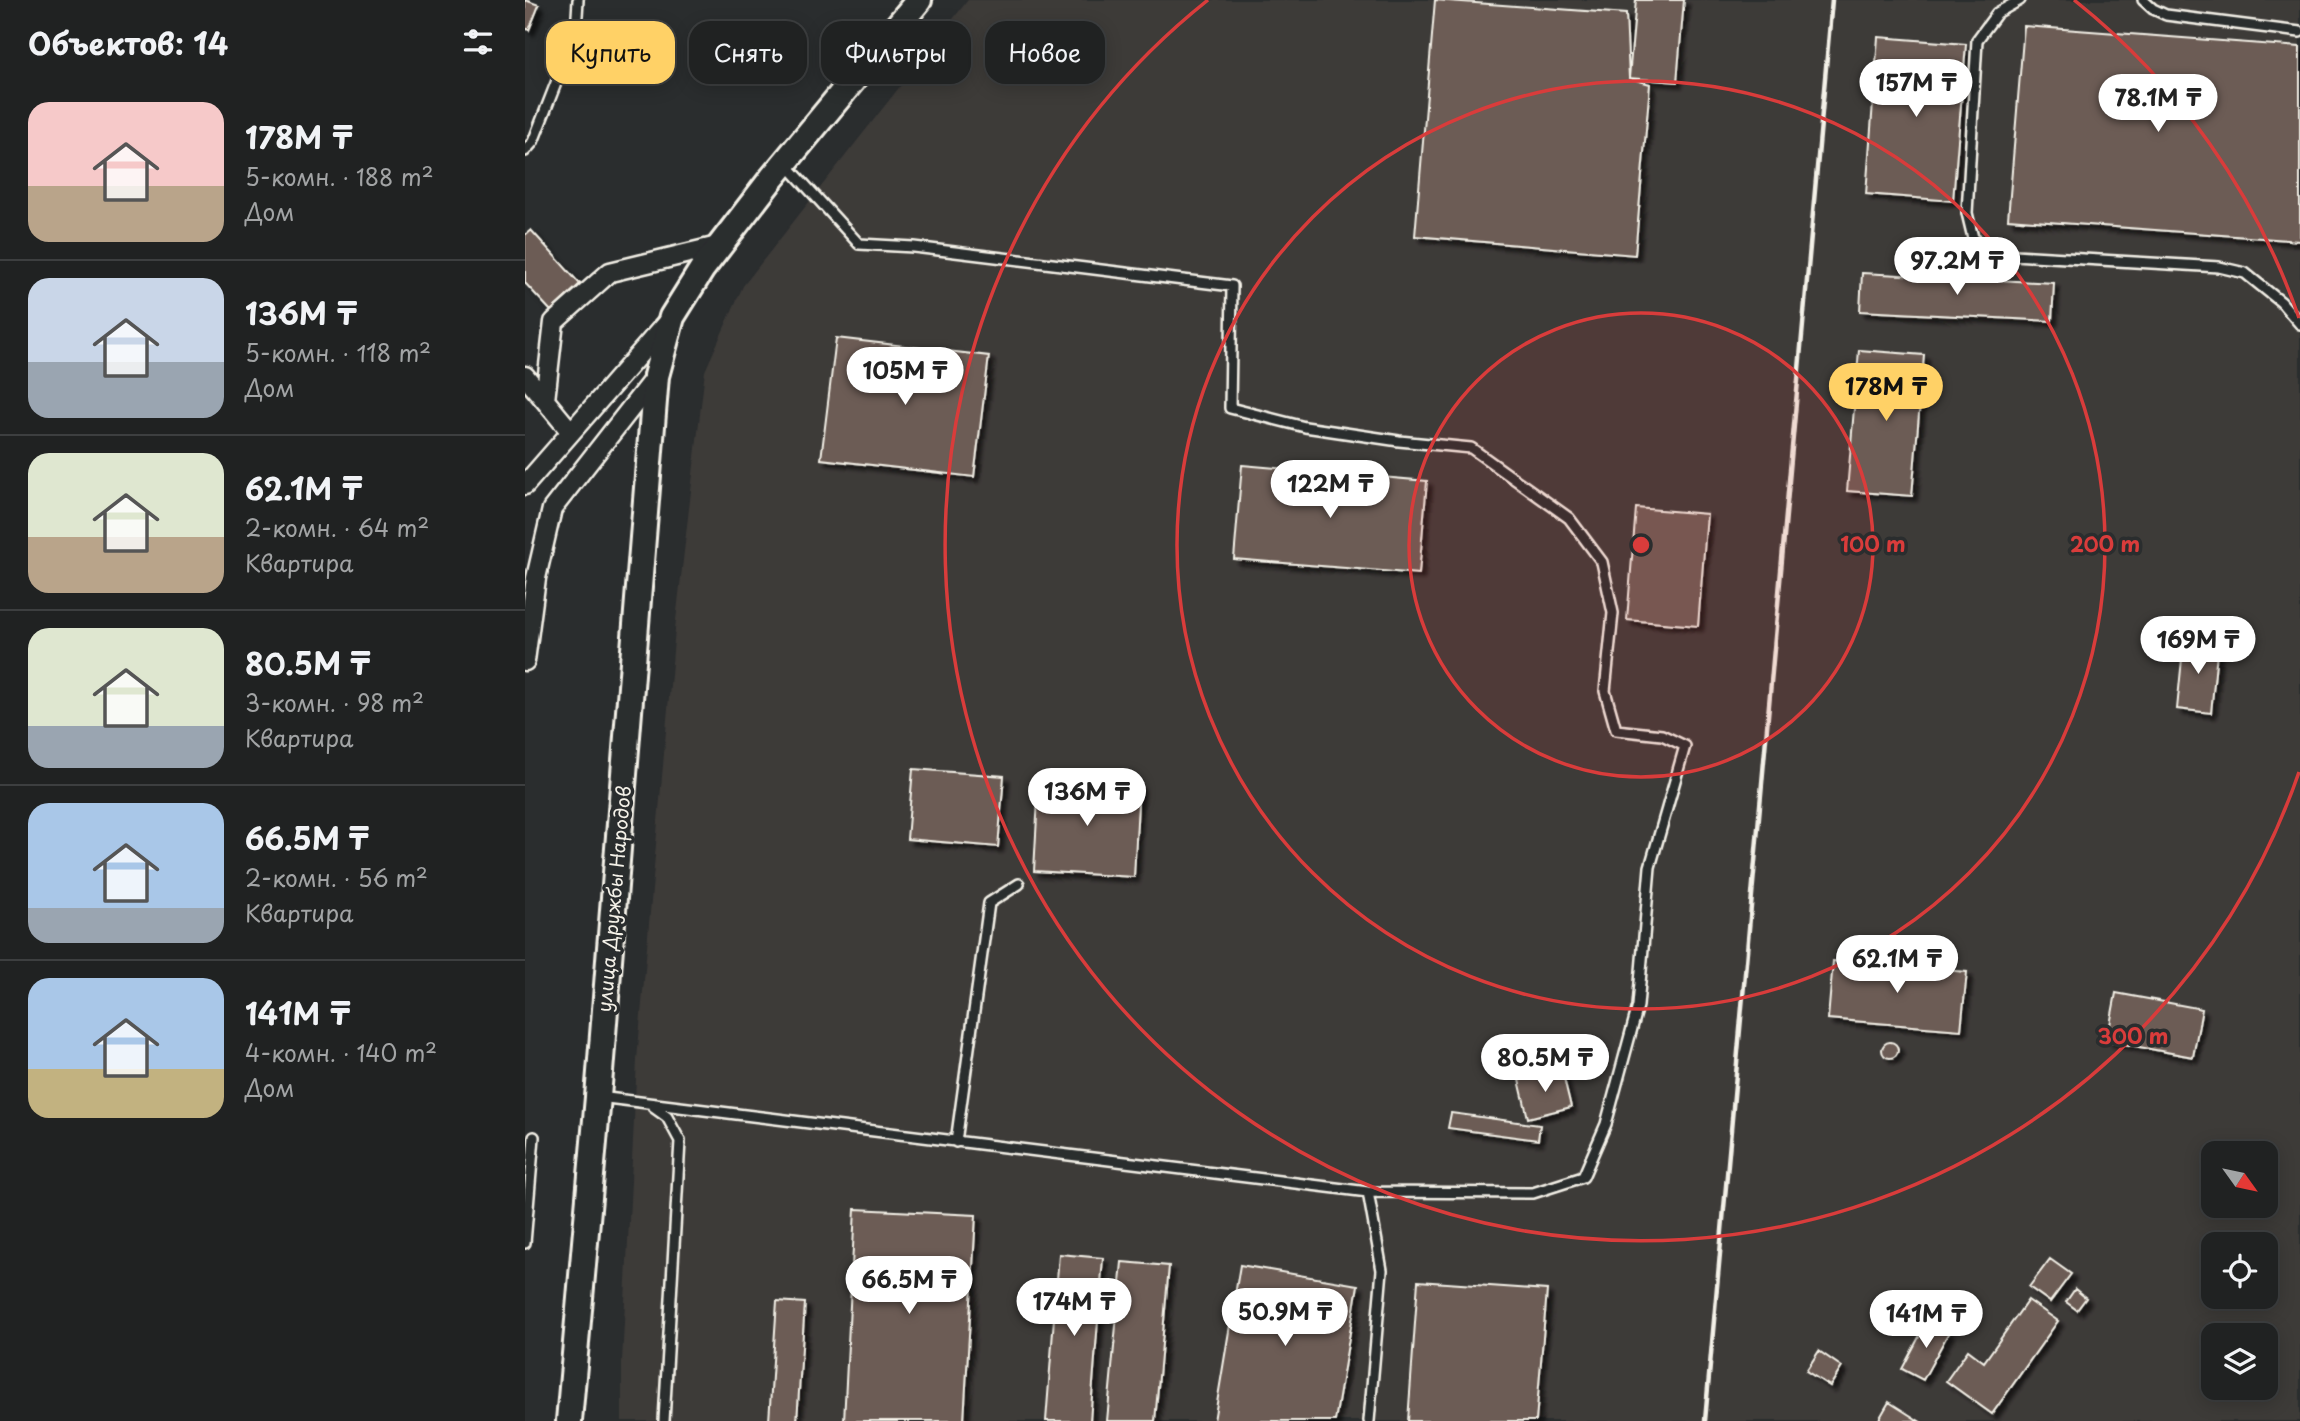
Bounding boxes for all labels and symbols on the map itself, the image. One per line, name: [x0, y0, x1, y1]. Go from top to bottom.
pin: 157M ₸: [1859, 60, 1973, 119]
pin: 78.1M ₸: [2093, 74, 2223, 134]
pin: 97.2M ₸: [1892, 238, 2022, 297]
pin: 105M ₸: [848, 348, 962, 407]
pin: 178M ₸: [1829, 364, 1943, 423]
pin: 122M ₸: [1273, 461, 1387, 520]
text: 100 m: [1840, 527, 1906, 559]
text: 200 m: [2070, 527, 2140, 559]
centre of rings: [1629, 533, 1653, 557]
pin: 169M ₸: [2141, 616, 2255, 676]
pin: 136M ₸: [1030, 768, 1144, 828]
street label: улица Дружбы Народов: [589, 784, 637, 1013]
pin: 62.1M ₸: [1832, 936, 1962, 995]
text: 300 m: [2098, 1019, 2168, 1051]
pin: 80.5M ₸: [1480, 1034, 1610, 1094]
north arrow: [2201, 1141, 2279, 1218]
pin: 66.5M ₸: [844, 1256, 974, 1316]
pin: 174M ₸: [1017, 1278, 1131, 1338]
pin: 50.9M ₸: [1220, 1288, 1350, 1348]
pin: 141M ₸: [1869, 1290, 1983, 1350]

